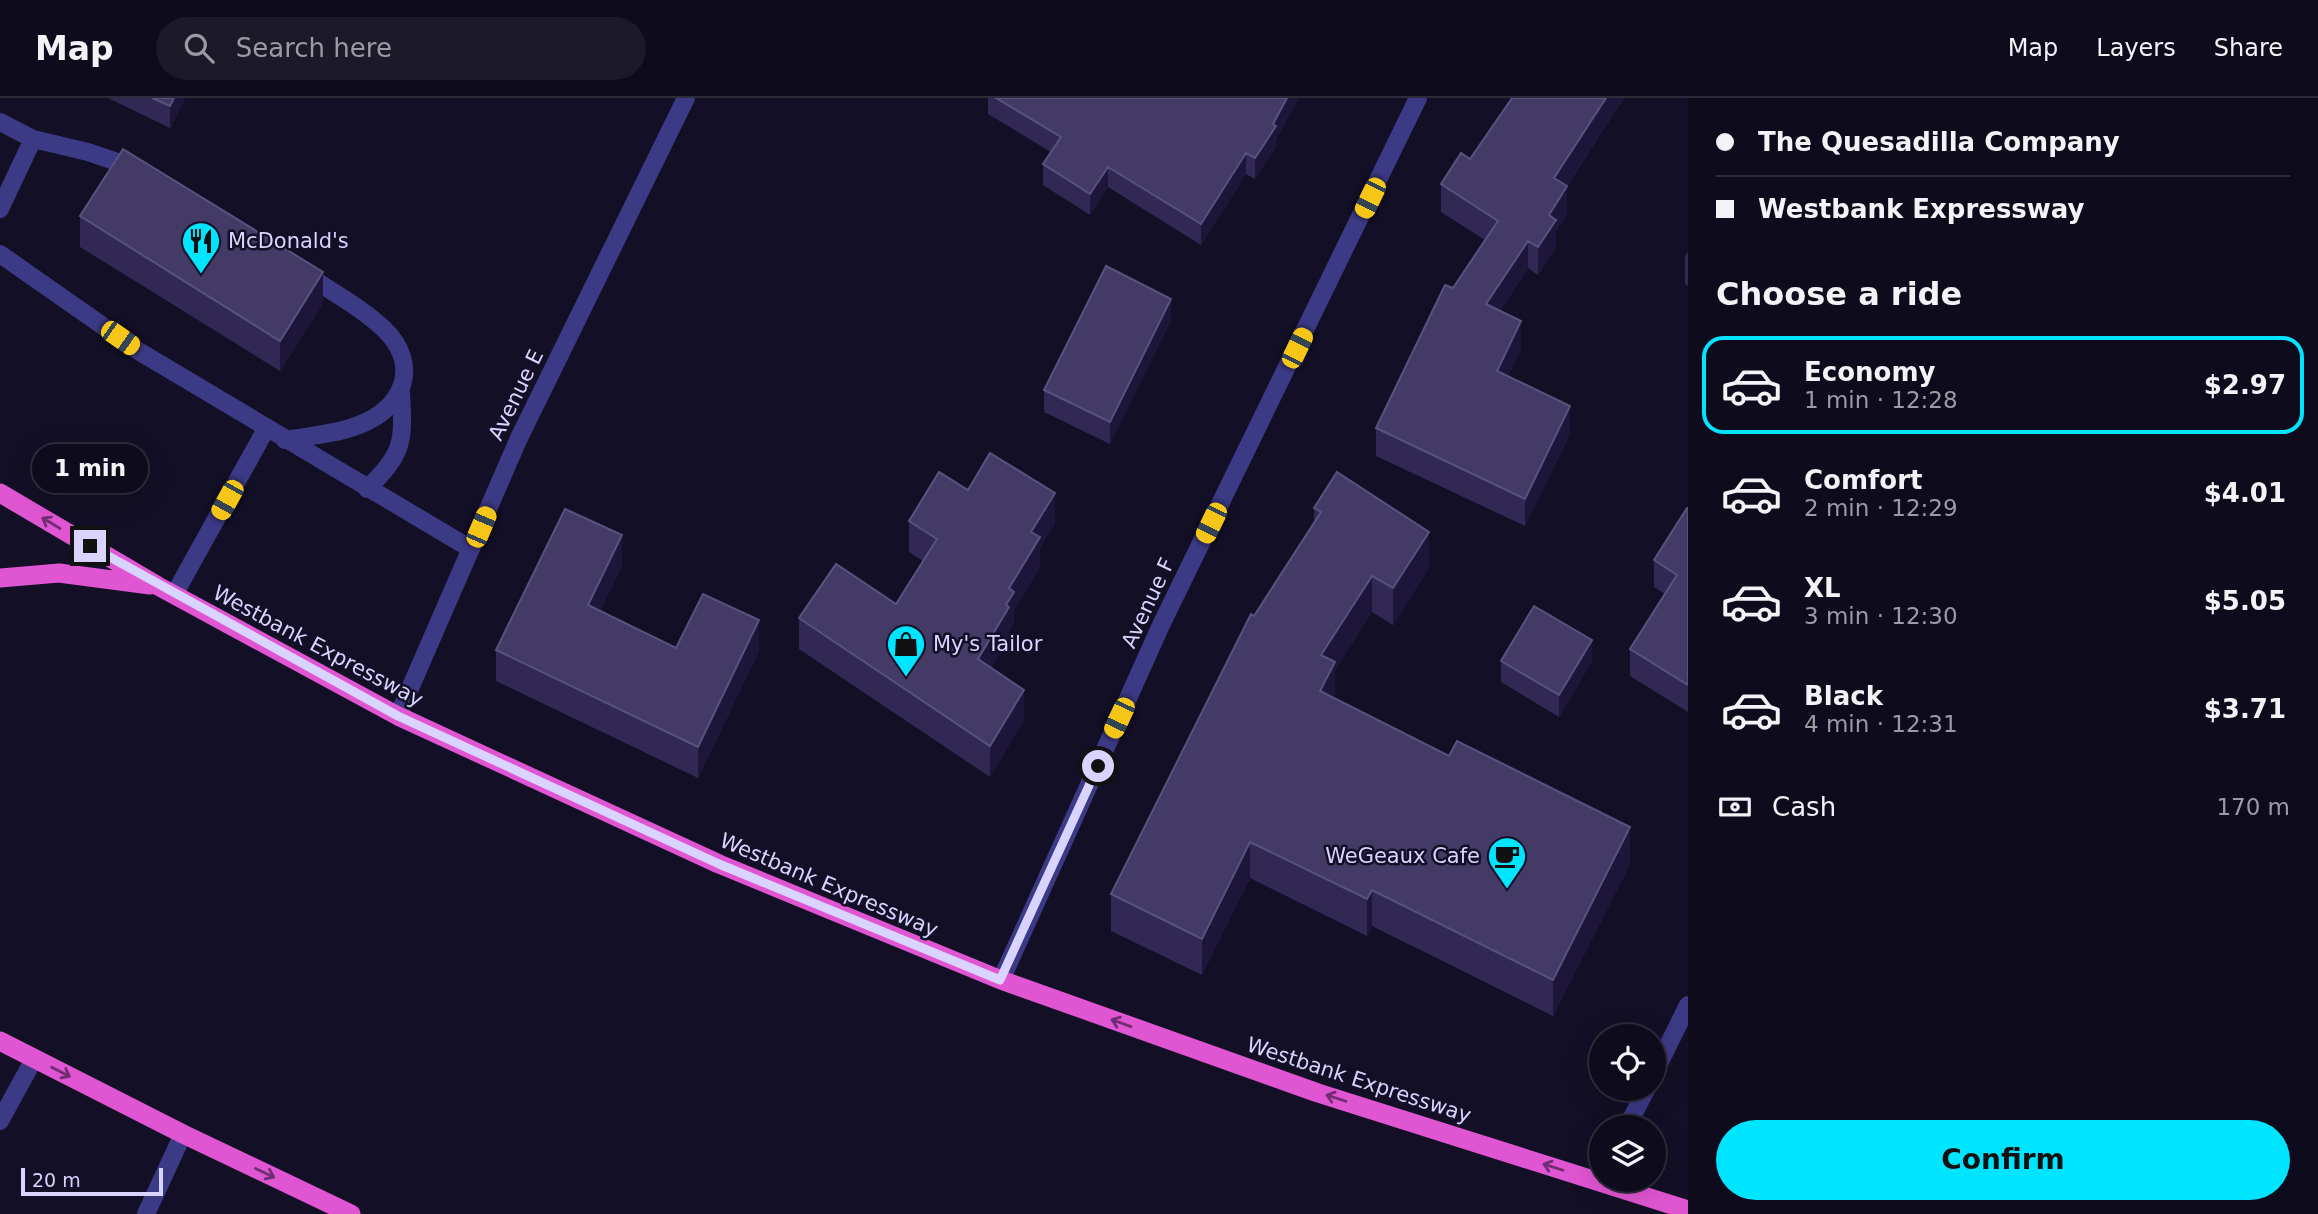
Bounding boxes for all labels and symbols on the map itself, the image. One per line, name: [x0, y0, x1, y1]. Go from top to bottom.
car: [1352, 175, 1389, 221]
restaurant icon: McDonald's: [180, 220, 222, 275]
place label: McDonald's: [228, 229, 349, 253]
car: [97, 317, 144, 359]
car: [1279, 325, 1316, 371]
street label: Avenue E: [484, 346, 548, 444]
callout: 1 min: [32, 444, 148, 494]
car: [208, 477, 247, 523]
car: [1193, 500, 1230, 546]
car: [464, 504, 499, 550]
one-way arrow: [42, 516, 62, 530]
route end: [74, 530, 106, 562]
street label: Avenue F: [1117, 554, 1179, 652]
street label: Westbank Expressway: [209, 580, 427, 712]
shop icon: My's Tailor: [885, 623, 927, 678]
place label: My's Tailor: [933, 632, 1043, 656]
car: [1101, 695, 1138, 741]
route start: [1082, 750, 1114, 782]
street label: Westbank Expressway: [716, 828, 942, 942]
cafe icon: WeGeaux Cafe: [1486, 835, 1528, 890]
place label: WeGeaux Cafe: [1325, 844, 1480, 868]
one-way arrow: [1111, 1016, 1133, 1028]
street label: Westbank Expressway: [1244, 1032, 1474, 1128]
one-way arrow: [50, 1066, 71, 1080]
one-way arrow: [1325, 1091, 1347, 1104]
one-way arrow: [1542, 1159, 1564, 1172]
scale bar: [21, 1165, 163, 1197]
one-way arrow: [254, 1167, 275, 1180]

